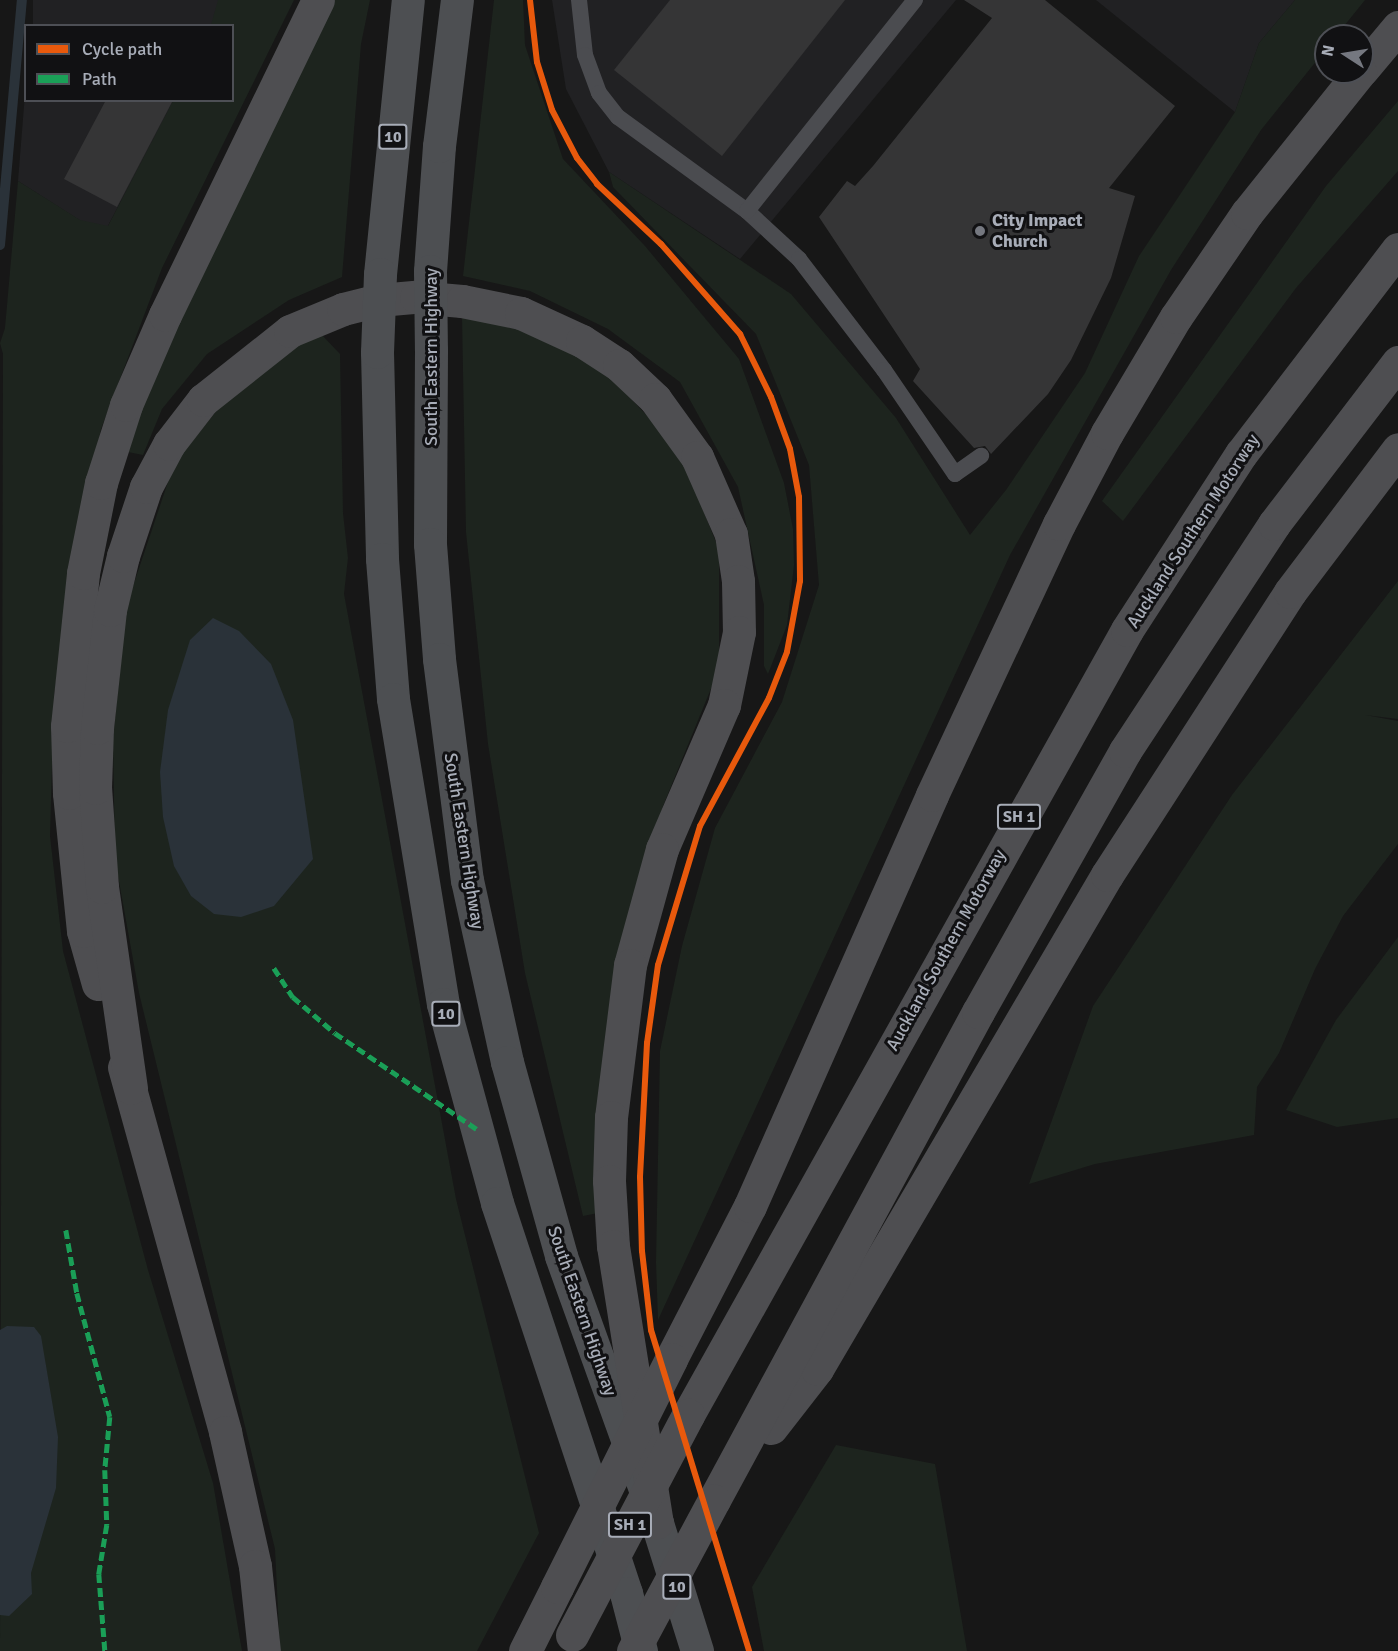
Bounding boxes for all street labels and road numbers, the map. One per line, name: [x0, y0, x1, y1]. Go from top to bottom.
road number: 10: [378, 124, 408, 150]
street label: South Eastern Highway: [420, 268, 442, 446]
street label: Auckland Southern Motorway: [1122, 430, 1264, 632]
street label: South Eastern Highway: [439, 751, 489, 931]
road number: SH 1: [996, 804, 1042, 830]
street label: Auckland Southern Motorway: [882, 846, 1010, 1054]
road number: 10: [431, 1001, 461, 1027]
street label: South Eastern Highway: [543, 1223, 621, 1399]
road number: SH 1: [608, 1512, 652, 1538]
road number: 10: [662, 1574, 692, 1600]

